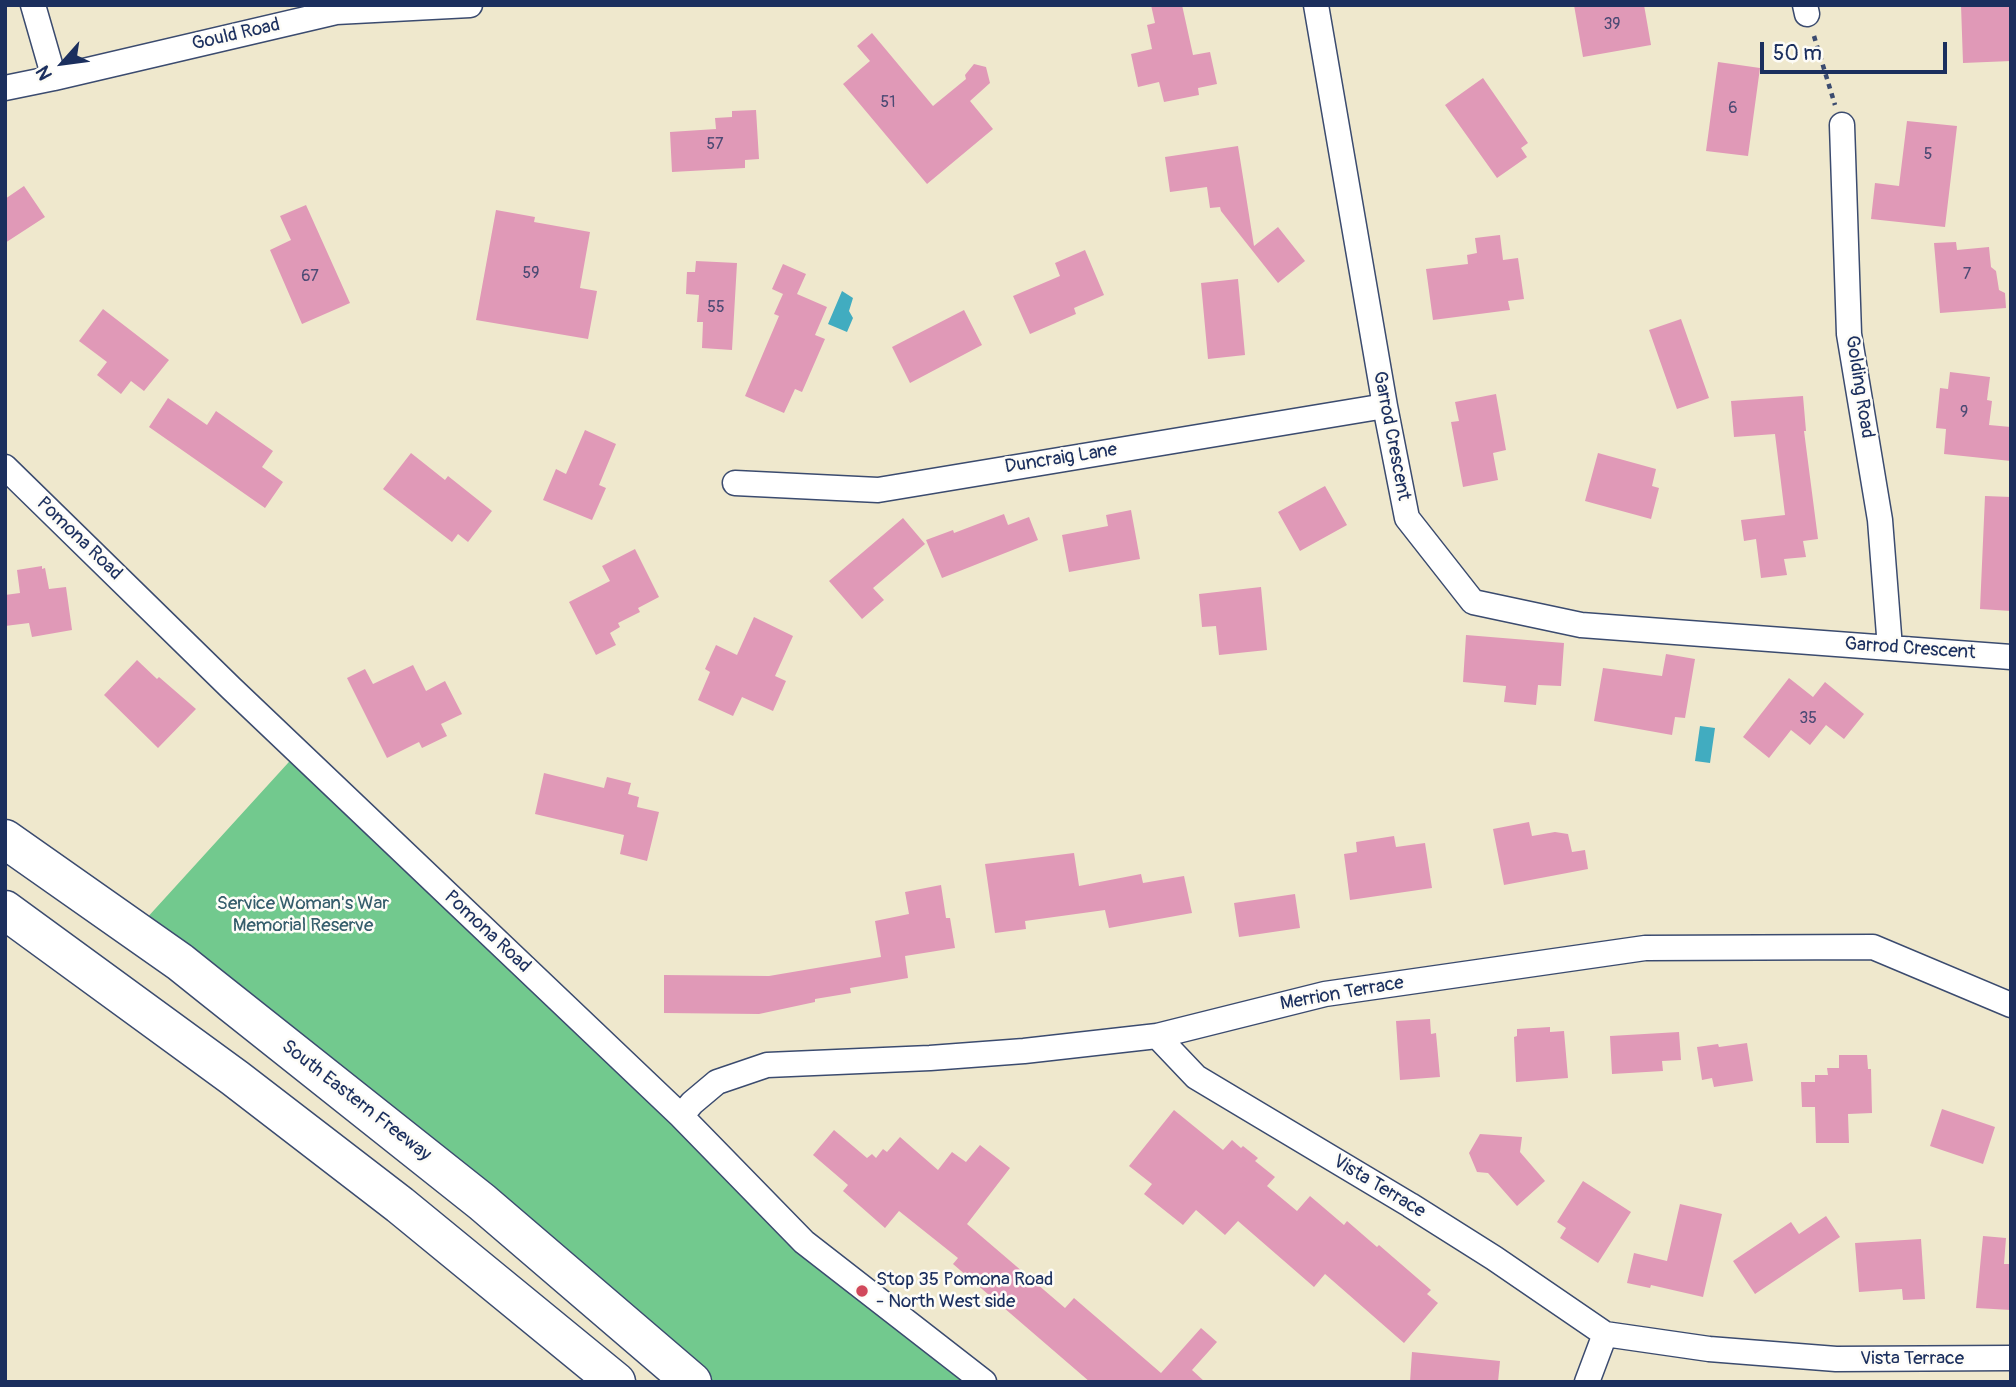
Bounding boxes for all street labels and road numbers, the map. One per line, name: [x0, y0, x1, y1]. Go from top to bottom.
street label: Gould Road: [190, 14, 282, 56]
street label: Golding Road: [1840, 334, 1878, 440]
street label: Garrod Crescent: [1367, 369, 1415, 503]
street label: Duncraig Lane: [1003, 439, 1119, 479]
street label: Pomona Road: [31, 493, 127, 585]
street label: Garrod Crescent: [1844, 633, 1976, 665]
street label: Pomona Road: [439, 886, 535, 978]
street label: Merrion Terrace: [1278, 972, 1406, 1016]
street label: South Eastern Freeway: [277, 1035, 435, 1167]
street label: Vista Terrace: [1329, 1150, 1429, 1224]
street label: Vista Terrace: [1860, 1348, 1964, 1370]

